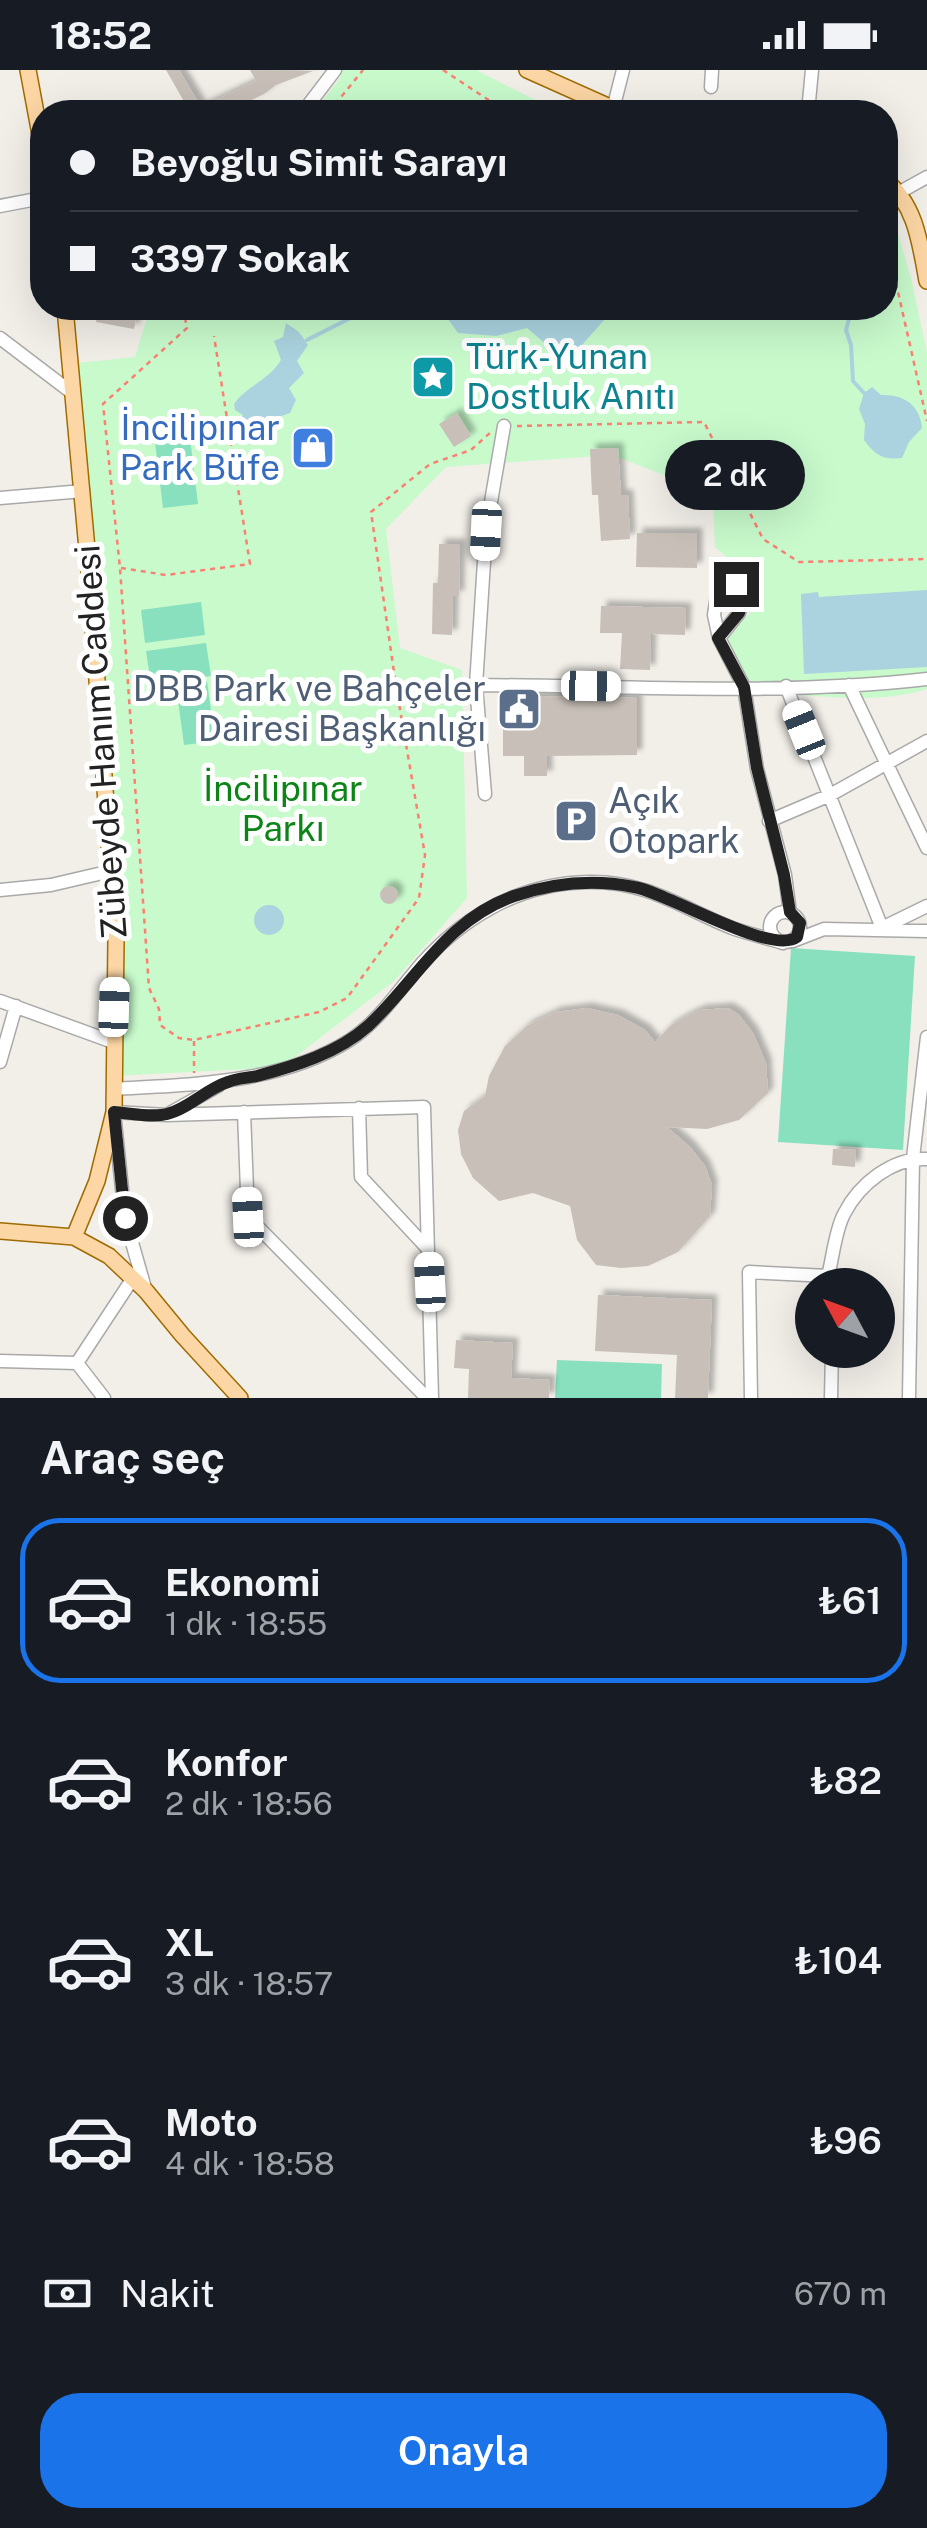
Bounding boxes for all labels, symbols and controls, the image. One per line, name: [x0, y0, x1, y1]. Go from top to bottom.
text: 18:52: [50, 13, 152, 58]
text: Beyoğlu Simit Sarayı: [130, 140, 507, 185]
text: 3397 Sokak: [130, 236, 350, 281]
place label: Türk-Yunan Dostluk Anıtı: [466, 336, 675, 417]
place icon: Türk-Yunan Dostluk Anıtı: [410, 354, 456, 400]
place label: İncilipınar Park Büfe: [120, 406, 280, 488]
shop icon: İncilipınar Park Büfe: [290, 425, 336, 471]
callout: 2 dk: [666, 439, 806, 509]
text: 2 dk: [703, 456, 767, 493]
car: [469, 500, 503, 562]
street label: Zübeyde Hanım Caddesi: [66, 544, 135, 941]
route end: [714, 562, 759, 607]
place label: DBB Park ve Bahçeler Dairesi Başkanlığı: [133, 668, 486, 749]
car: [561, 670, 621, 702]
public building icon: DBB Park ve Bahçeler Dairesi Başkanlığı: [496, 686, 542, 732]
car: [779, 697, 829, 763]
park label: İncilipınar Parkı: [203, 767, 363, 849]
place label: Açık Otopark: [608, 780, 740, 861]
parking icon: Açık Otopark: [553, 798, 599, 844]
car: [98, 976, 130, 1038]
car: [231, 1186, 265, 1248]
route start: [103, 1196, 148, 1241]
car: [413, 1251, 447, 1313]
north arrow: [795, 1268, 895, 1368]
map controls: [795, 1268, 895, 1368]
text: Araç seç: [40, 1431, 225, 1484]
icon: car: [45, 1556, 135, 1646]
text: Ekonomi: [165, 1560, 320, 1605]
text: ₺61: [818, 1578, 882, 1623]
text: 1 dk · 18:55: [165, 1605, 327, 1642]
icon: car: [45, 1736, 135, 1826]
text: Konfor: [165, 1740, 288, 1785]
text: ₺82: [810, 1758, 882, 1803]
text: 2 dk · 18:56: [165, 1785, 333, 1822]
icon: car: [45, 1916, 135, 2006]
text: XL: [165, 1920, 214, 1965]
text: ₺104: [794, 1938, 882, 1983]
text: 3 dk · 18:57: [165, 1965, 333, 2002]
icon: car: [45, 2096, 135, 2186]
text: Moto: [165, 2100, 258, 2145]
text: ₺96: [810, 2118, 882, 2163]
text: 4 dk · 18:58: [165, 2145, 335, 2182]
icon: cash: [40, 2266, 95, 2321]
text: Nakit: [120, 2271, 215, 2316]
text: 670 m: [794, 2275, 887, 2312]
button: Onayla: [40, 2393, 887, 2508]

